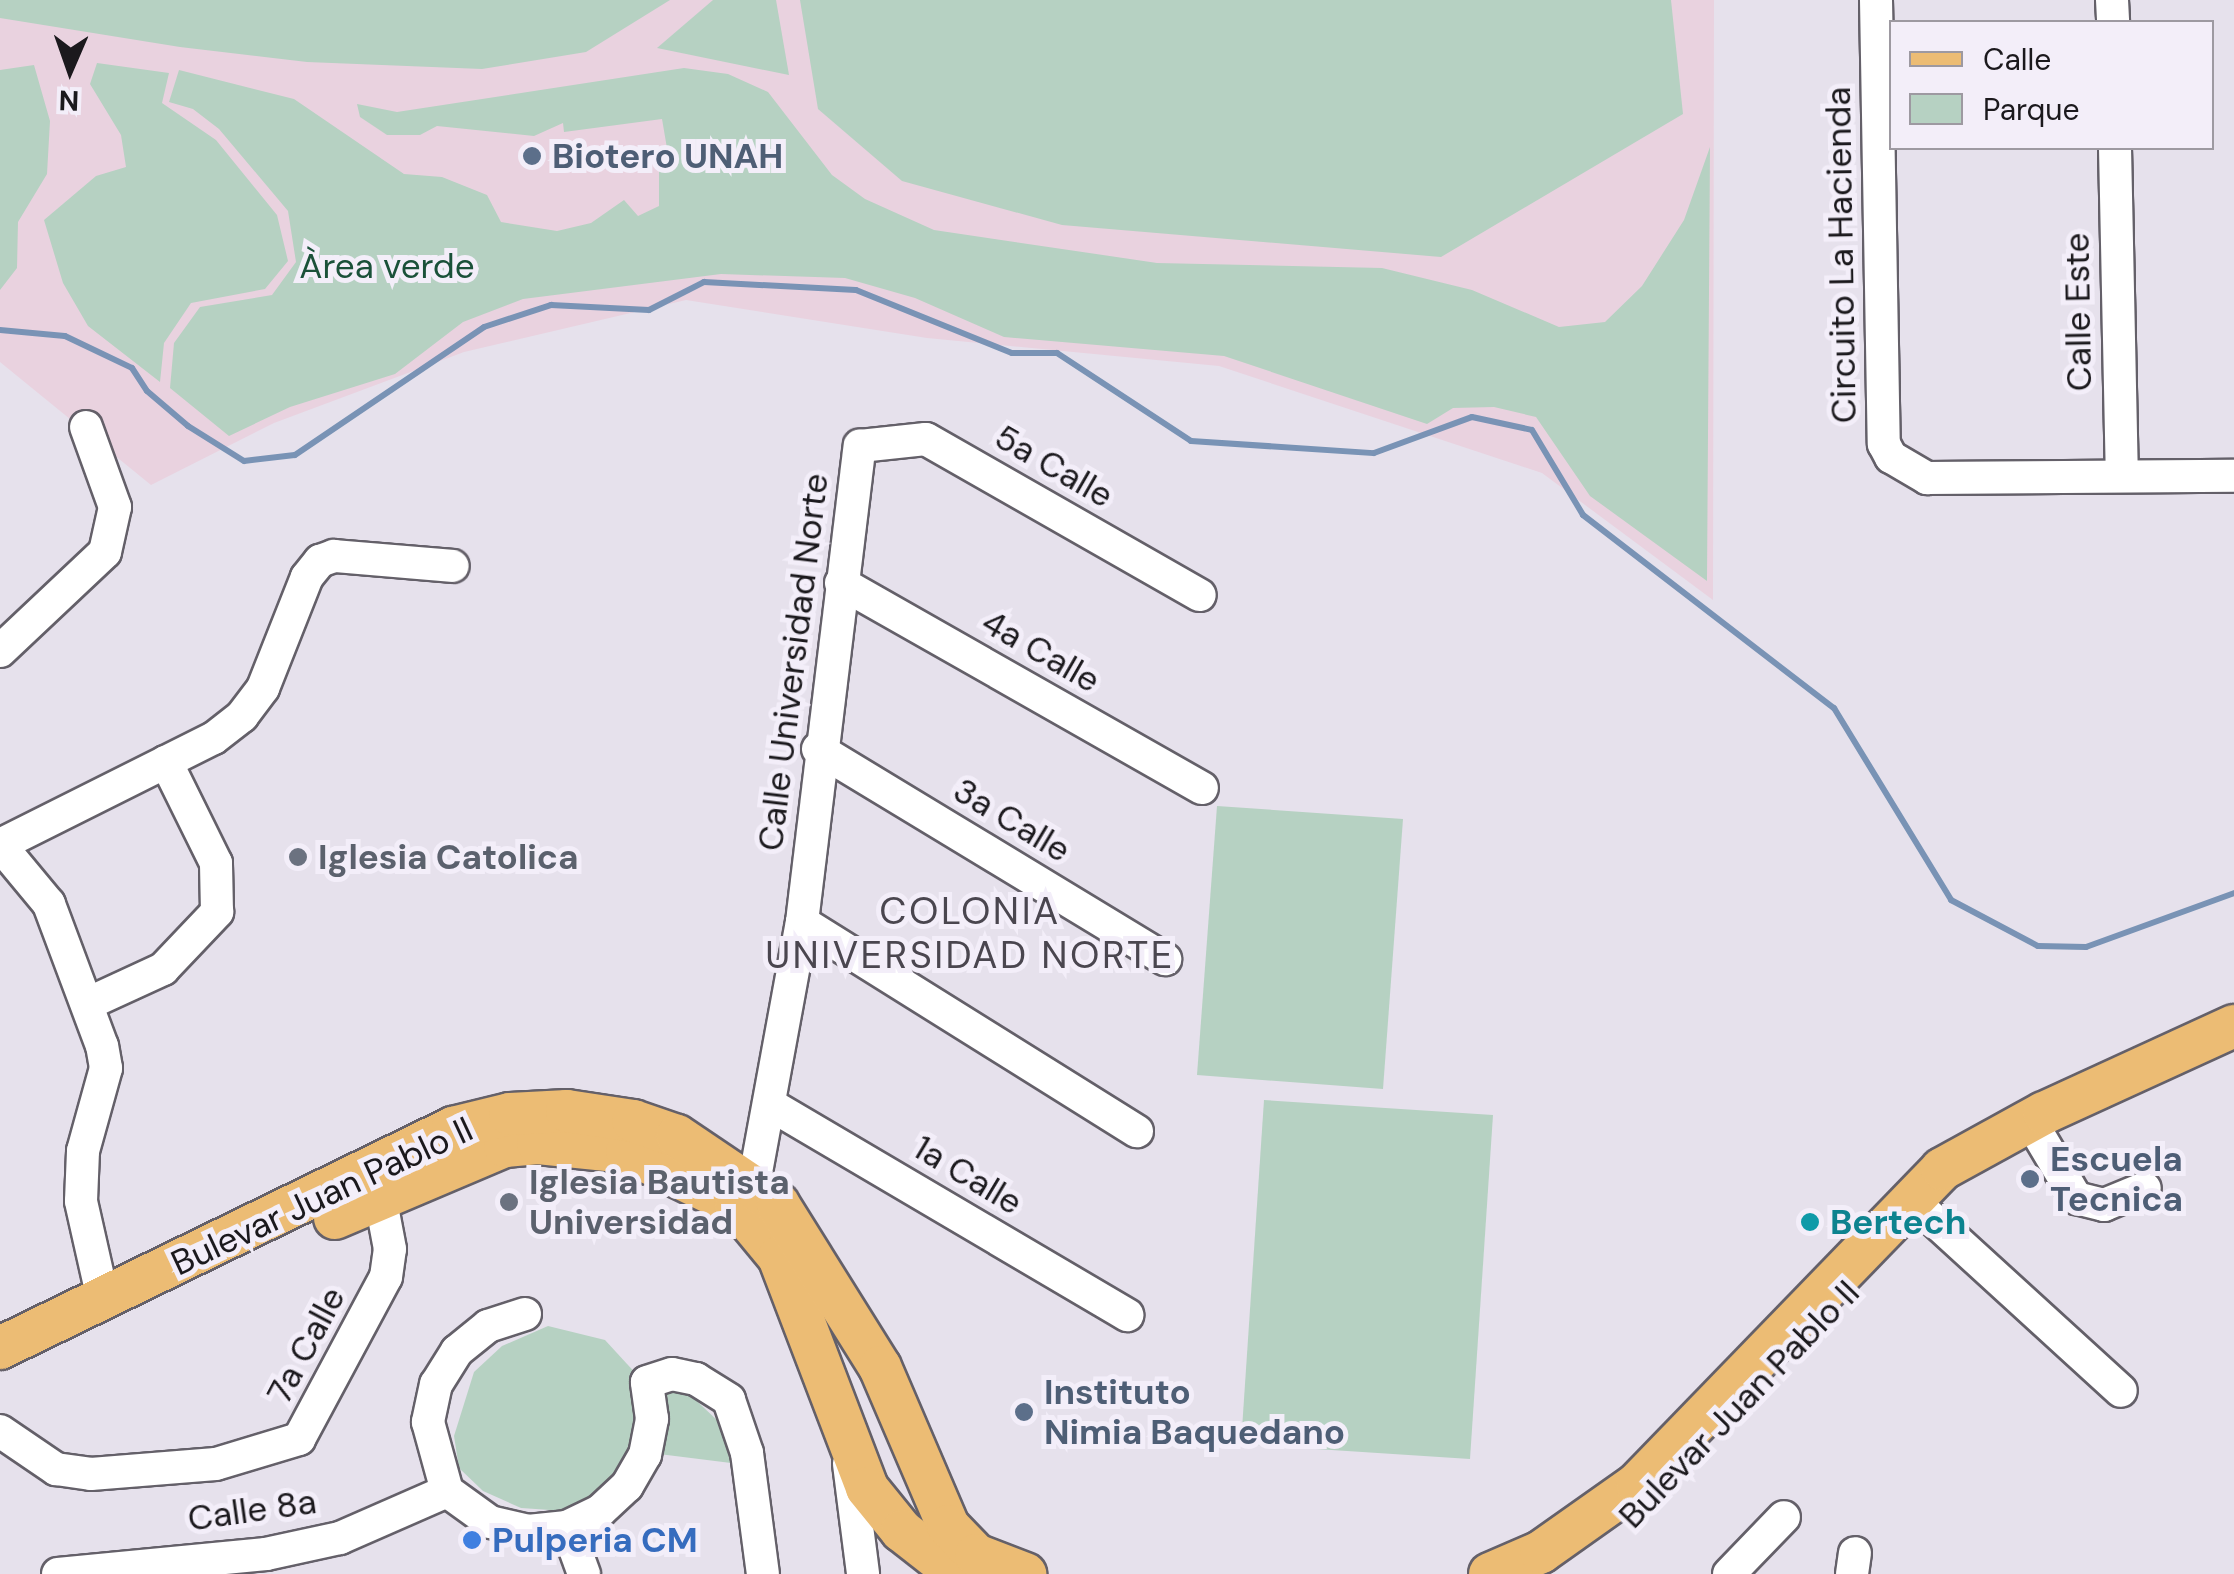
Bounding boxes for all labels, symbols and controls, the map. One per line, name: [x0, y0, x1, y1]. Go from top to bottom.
north arrow: [20, 20, 120, 120]
legend: [1889, 20, 2214, 150]
text: Calle: [1983, 40, 2051, 79]
text: N: [58, 82, 80, 119]
street label: Circuito La Hacienda: [1817, 86, 1865, 424]
text: Parque: [1983, 90, 2080, 129]
place label: Biotero UNAH: [552, 135, 783, 177]
marker: Biotero UNAH: [521, 145, 543, 167]
street label: Calle Este: [2056, 232, 2100, 392]
park label: Àrea verde: [299, 245, 475, 287]
street label: 5a Calle: [988, 415, 1120, 517]
street label: Calle Universidad Norte: [749, 471, 837, 853]
street label: 4a Calle: [975, 601, 1107, 701]
street label: 3a Calle: [946, 769, 1078, 871]
place label: Iglesia Catolica: [318, 836, 579, 878]
marker: Iglesia Catolica: [287, 846, 309, 868]
district label: COLONIA UNIVERSIDAD NORTE: [765, 889, 1175, 978]
street label: Bulevar Juan Pablo II: [165, 1108, 479, 1284]
street label: 1a Calle: [906, 1126, 1030, 1224]
place label: Escuela Tecnica: [2050, 1138, 2183, 1220]
place label: Iglesia Bautista Universidad: [529, 1161, 790, 1243]
marker: Escuela Tecnica: [2019, 1168, 2041, 1190]
marker: Iglesia Bautista Universidad: [498, 1191, 520, 1213]
place label: Bertech: [1830, 1201, 1966, 1243]
marker: Bertech: [1799, 1211, 1821, 1233]
street label: Bulevar Juan Pablo II: [1610, 1272, 1868, 1536]
street label: 7a Calle: [258, 1280, 354, 1410]
place label: Instituto Nimia Baquedano: [1044, 1371, 1345, 1453]
marker: Instituto Nimia Baquedano: [1013, 1401, 1035, 1423]
street label: Calle 8a: [185, 1480, 319, 1540]
place label: Pulperia CM: [492, 1519, 698, 1561]
marker: Pulperia CM: [461, 1529, 483, 1551]

